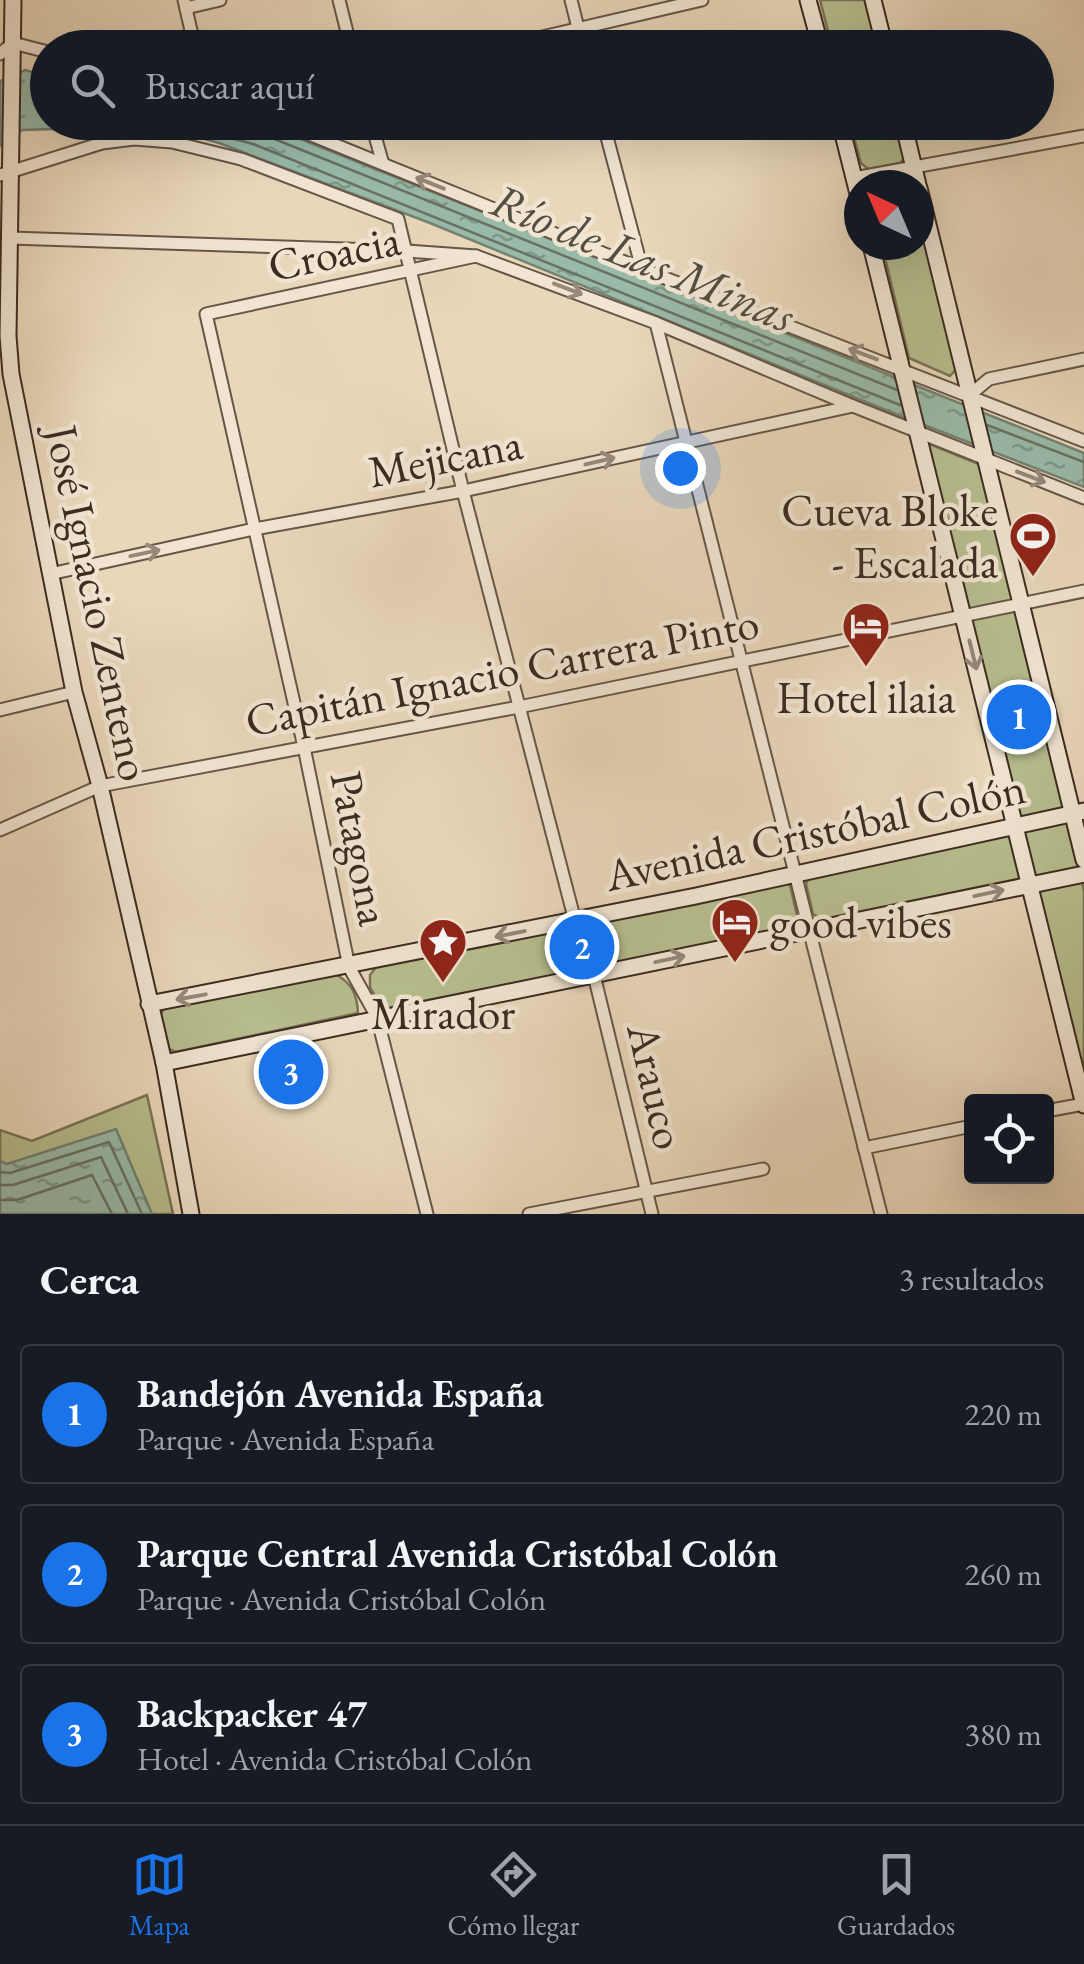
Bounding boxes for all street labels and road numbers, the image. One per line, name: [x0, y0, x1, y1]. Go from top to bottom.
street label: Croacia: [263, 210, 405, 294]
street label: Mejicana: [363, 414, 527, 500]
street label: José Ignacio Zenteno: [32, 416, 165, 786]
street label: Capitán Ignacio Carrera Pinto: [240, 593, 764, 749]
street label: Avenida Cristóbal Colón: [599, 758, 1030, 904]
street label: Patagona: [318, 766, 404, 930]
street label: Arauco: [614, 1016, 700, 1155]

